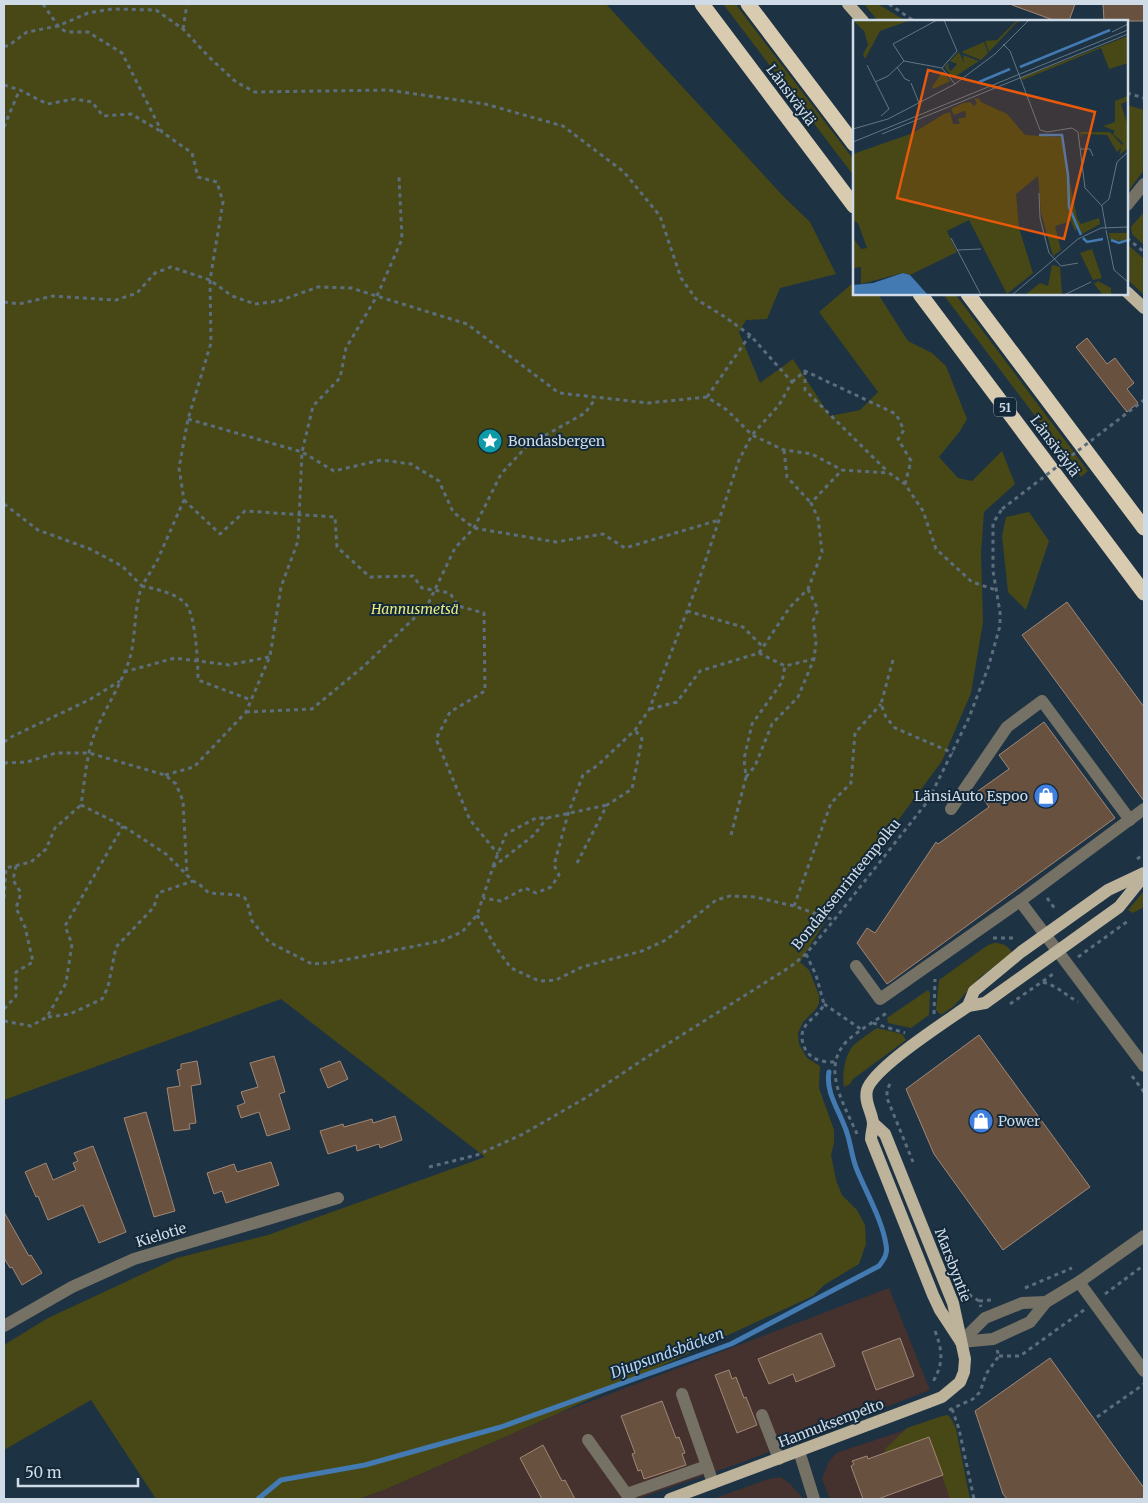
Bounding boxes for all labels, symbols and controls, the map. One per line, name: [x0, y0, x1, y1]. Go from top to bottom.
inset map: [853, 20, 1128, 295]
street label: Länsiväylä: [762, 61, 820, 129]
road number: 51: [994, 398, 1016, 417]
street label: Länsiväylä: [1026, 412, 1084, 480]
place icon: Bondasbergen: [477, 428, 503, 454]
place label: Bondasbergen: [508, 432, 605, 450]
park label: Hannusmetsä: [370, 600, 459, 618]
shop icon: LänsiAuto Espoo: [1033, 783, 1059, 809]
place label: LänsiAuto Espoo: [914, 787, 1028, 805]
street label: Bondaksenrinteenpolku: [788, 815, 905, 953]
shop icon: Power: [968, 1108, 994, 1134]
place label: Power: [998, 1112, 1040, 1130]
street label: Kielotie: [134, 1219, 188, 1251]
street label: Marsbyntie: [931, 1226, 975, 1304]
water label: Djupsundsbäcken: [607, 1324, 726, 1383]
street label: Hannuksenpelto: [776, 1395, 886, 1451]
scale bar: [18, 1456, 138, 1488]
text: 50 m: [25, 1463, 62, 1482]

